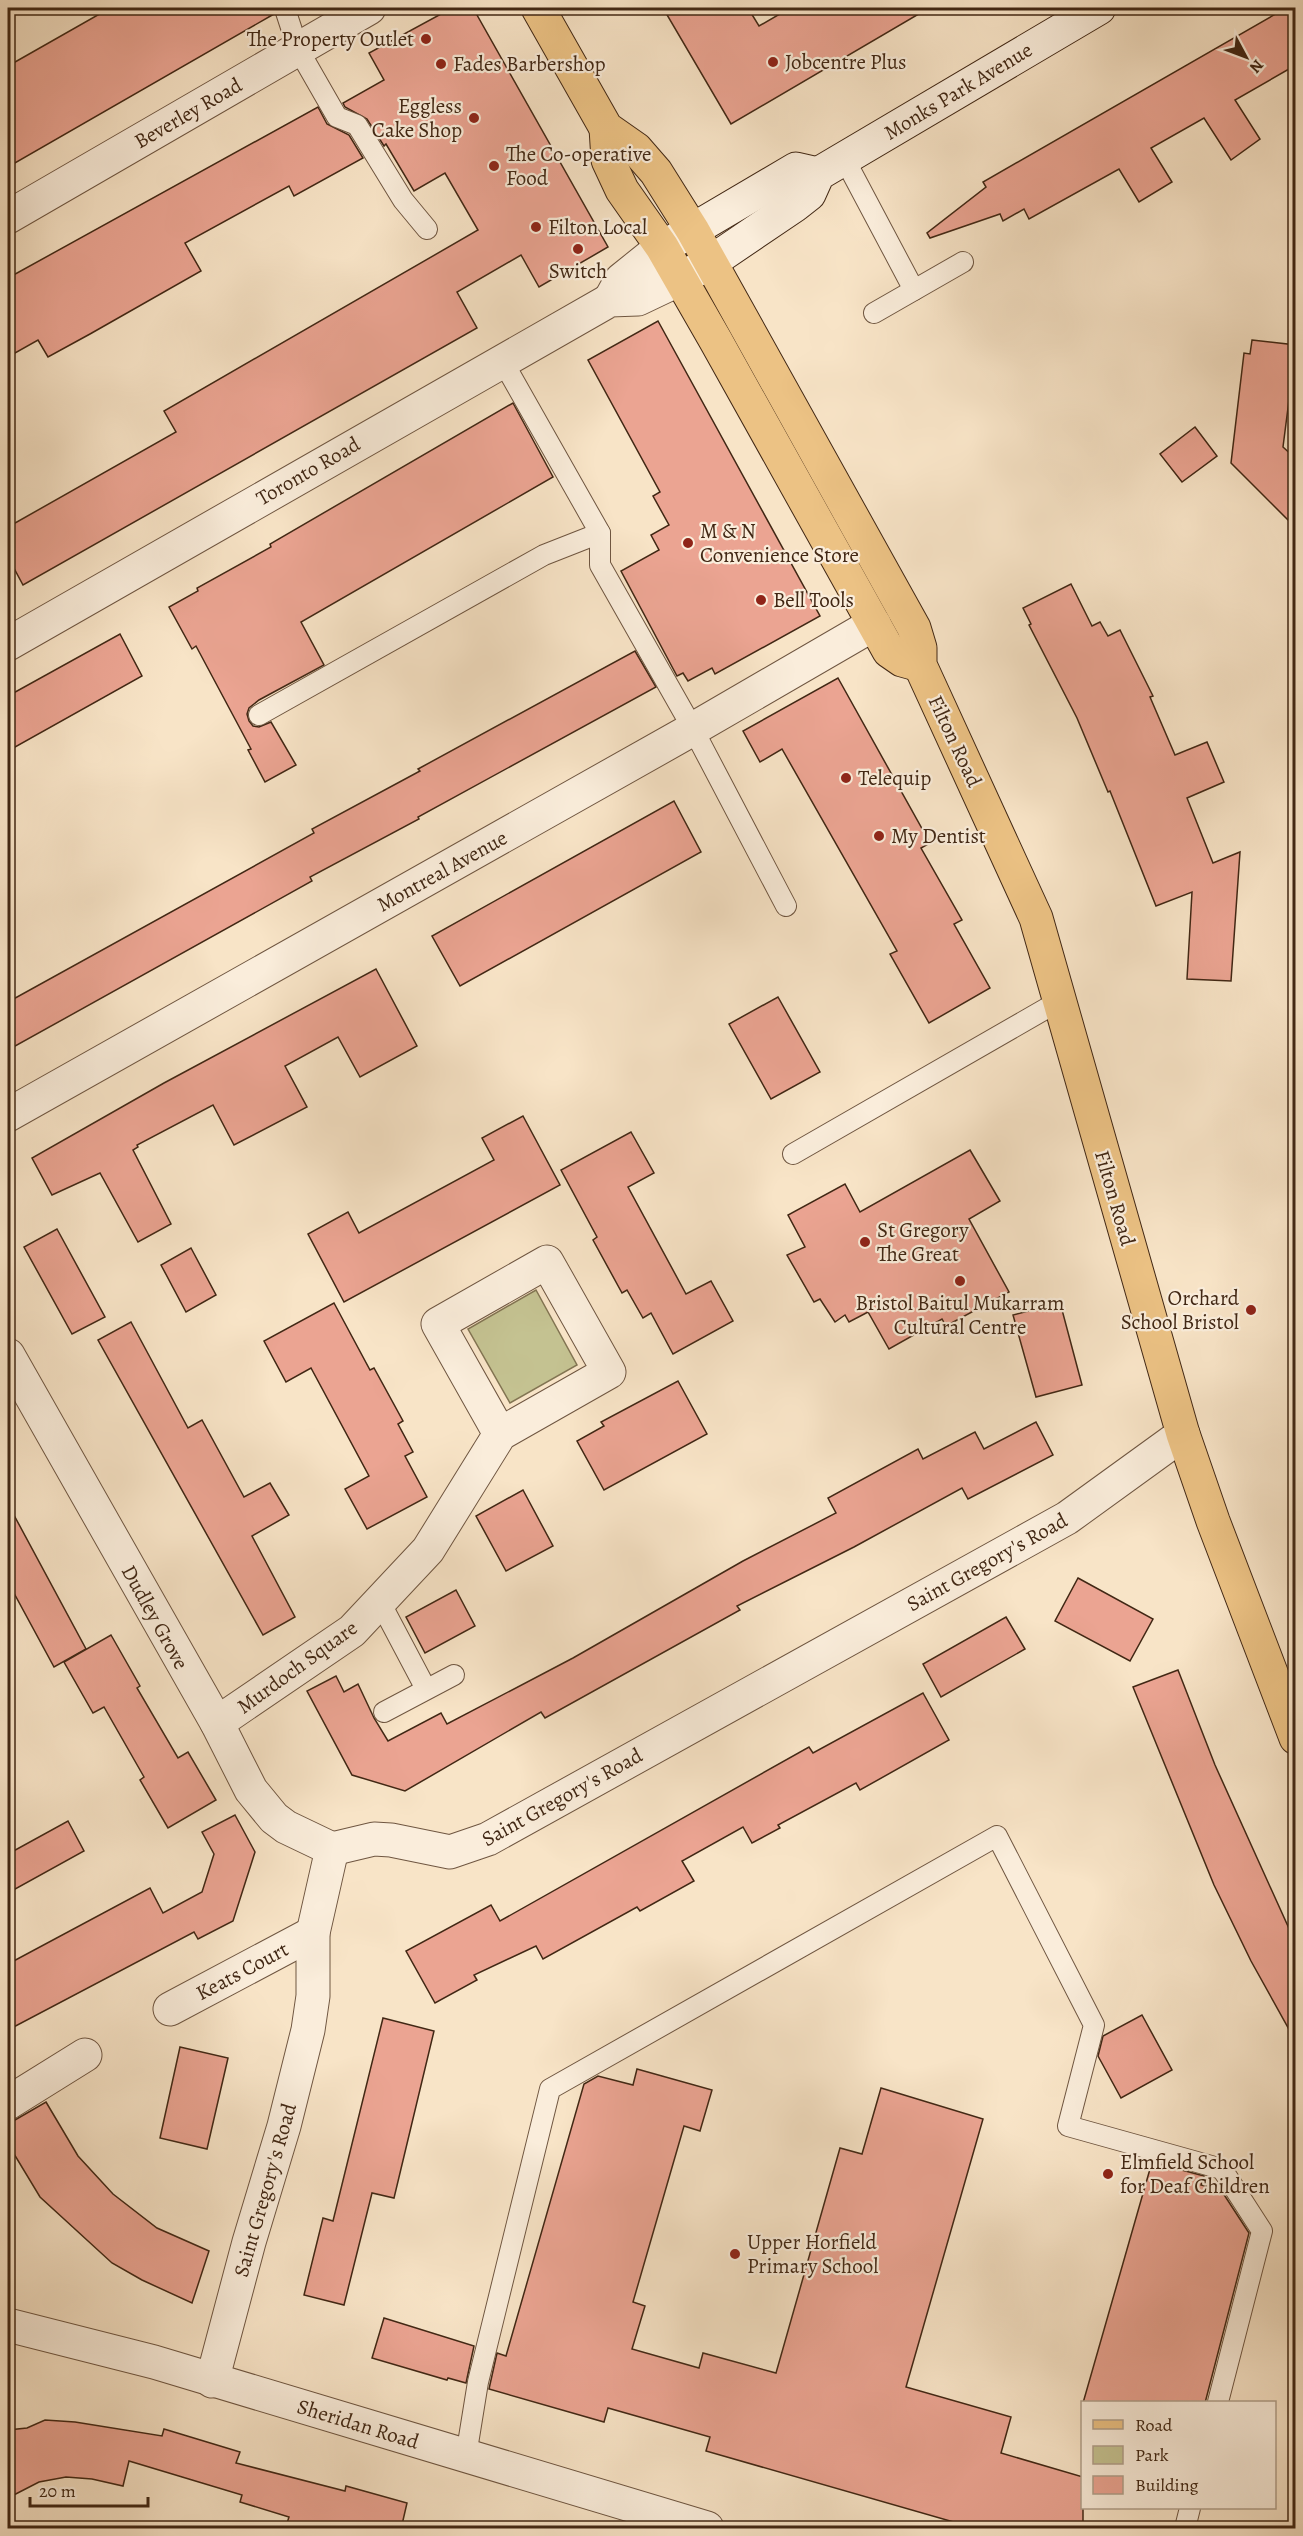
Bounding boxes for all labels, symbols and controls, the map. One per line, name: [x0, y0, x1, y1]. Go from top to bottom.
place label: The Property Outlet: [247, 25, 414, 53]
north arrow: [1216, 27, 1276, 87]
marker: The Property Outlet: [419, 32, 433, 46]
street label: Monks Park Avenue: [879, 36, 1037, 146]
place label: Jobcentre Plus: [785, 48, 907, 76]
place label: Fades Barbershop: [453, 50, 606, 78]
marker: Jobcentre Plus: [766, 55, 780, 69]
text: N: [1244, 55, 1269, 78]
marker: Fades Barbershop: [434, 57, 448, 71]
street label: Beverley Road: [129, 71, 248, 155]
place label: Eggless Cake Shop: [372, 92, 462, 144]
marker: Eggless Cake Shop: [467, 111, 481, 125]
place label: The Co-operative Food: [506, 140, 651, 192]
marker: The Co-operative Food: [487, 159, 501, 173]
place label: Filton Local: [548, 213, 647, 241]
marker: Filton Local: [529, 220, 543, 234]
marker: Switch: [571, 242, 585, 256]
place label: Switch: [549, 257, 607, 285]
street label: Toronto Road: [251, 430, 366, 512]
place label: M & N Convenience Store: [700, 517, 859, 569]
marker: M & N Convenience Store: [681, 536, 695, 550]
place label: Bell Tools: [773, 586, 854, 614]
marker: Bell Tools: [754, 593, 768, 607]
street label: Filton Road: [922, 691, 989, 792]
place label: Telequip: [858, 764, 931, 792]
marker: Telequip: [839, 771, 853, 785]
place label: My Dentist: [891, 822, 986, 850]
street label: Montreal Avenue: [372, 824, 512, 918]
marker: My Dentist: [872, 829, 886, 843]
street label: Filton Road: [1088, 1147, 1142, 1250]
place label: St Gregory The Great: [877, 1216, 969, 1268]
marker: St Gregory The Great: [858, 1235, 872, 1249]
marker: Bristol Baitul Mukarram Cultural Centre: [953, 1274, 967, 1288]
place label: Orchard School Bristol: [1121, 1284, 1240, 1336]
place label: Bristol Baitul Mukarram Cultural Centre: [856, 1289, 1064, 1341]
marker: Orchard School Bristol: [1244, 1303, 1258, 1317]
street label: Saint Gregory's Road: [902, 1506, 1073, 1618]
street label: Dudley Grove: [115, 1560, 195, 1674]
street label: Murdoch Square: [231, 1614, 363, 1720]
street label: Saint Gregory's Road: [477, 1741, 648, 1853]
street label: Keats Court: [191, 1935, 293, 2007]
street label: Saint Gregory's Road: [227, 2099, 303, 2280]
place label: Elmfield School for Deaf Children: [1120, 2148, 1270, 2200]
marker: Elmfield School for Deaf Children: [1101, 2167, 1115, 2181]
place label: Upper Horfield Primary School: [747, 2228, 878, 2280]
marker: Upper Horfield Primary School: [728, 2247, 742, 2261]
street label: Sheridan Road: [294, 2392, 423, 2456]
legend: [1081, 2401, 1276, 2509]
text: Road: [1135, 2413, 1173, 2437]
text: Park: [1135, 2443, 1169, 2467]
scale bar: [30, 2470, 148, 2508]
text: Building: [1135, 2473, 1199, 2497]
text: 20 m: [39, 2479, 76, 2503]

